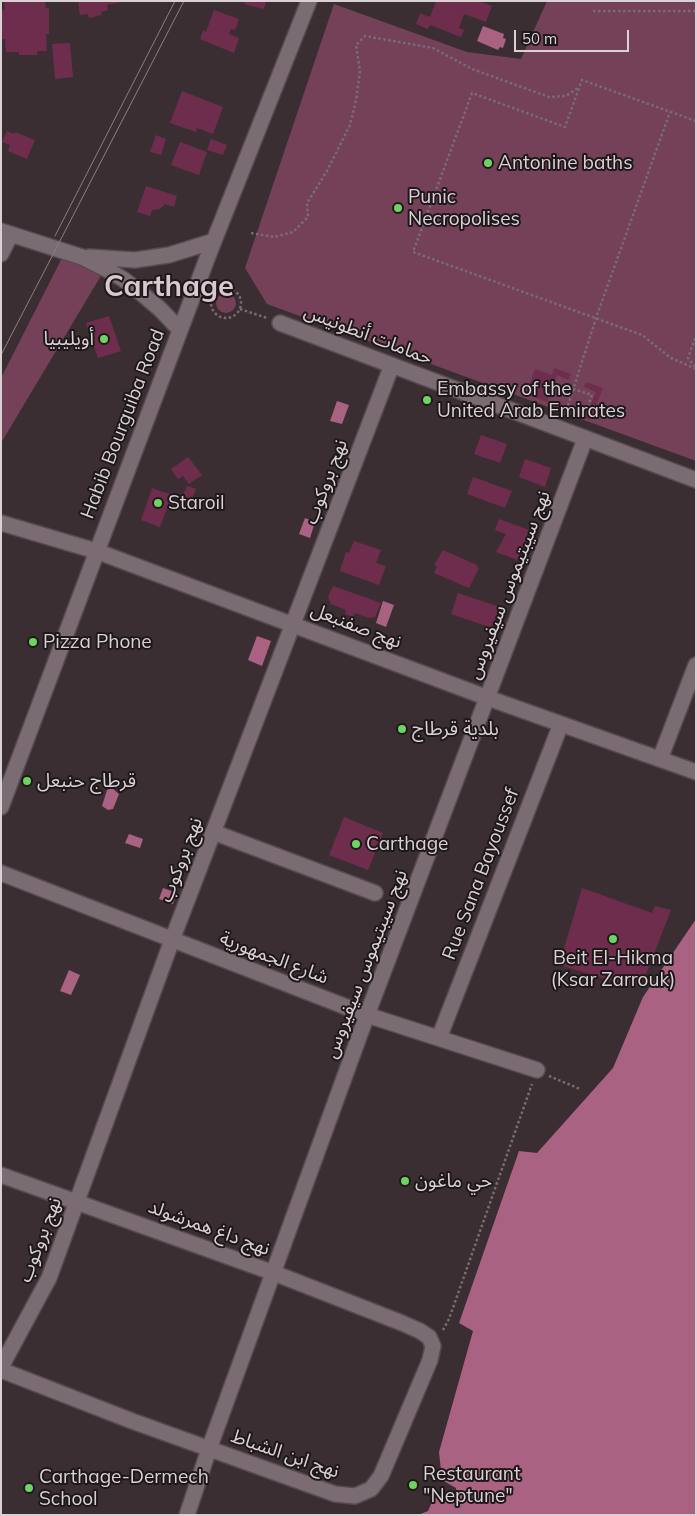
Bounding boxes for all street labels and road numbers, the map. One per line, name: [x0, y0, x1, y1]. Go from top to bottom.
street label: حمامات أنطونيس: [301, 300, 435, 370]
street label: Habib Bourguiba Road: [76, 326, 170, 522]
street label: نهج بروكوب: [299, 436, 353, 528]
street label: نهج سيبتيموس سيفيروس: [463, 488, 555, 682]
street label: نهج صفنبعل: [307, 598, 405, 654]
street label: Rue Sana Bayoussef: [438, 785, 524, 963]
street label: نهج بروكوب: [154, 814, 208, 906]
street label: نهج سيبتيموس سيفيروس: [320, 867, 412, 1061]
street label: شارع الجمهورية: [216, 927, 332, 989]
street label: نهج بروكوب: [13, 1194, 67, 1286]
street label: نهج داغ همرشولد: [145, 1195, 273, 1261]
street label: نهج ابن الشباط: [228, 1425, 342, 1483]

